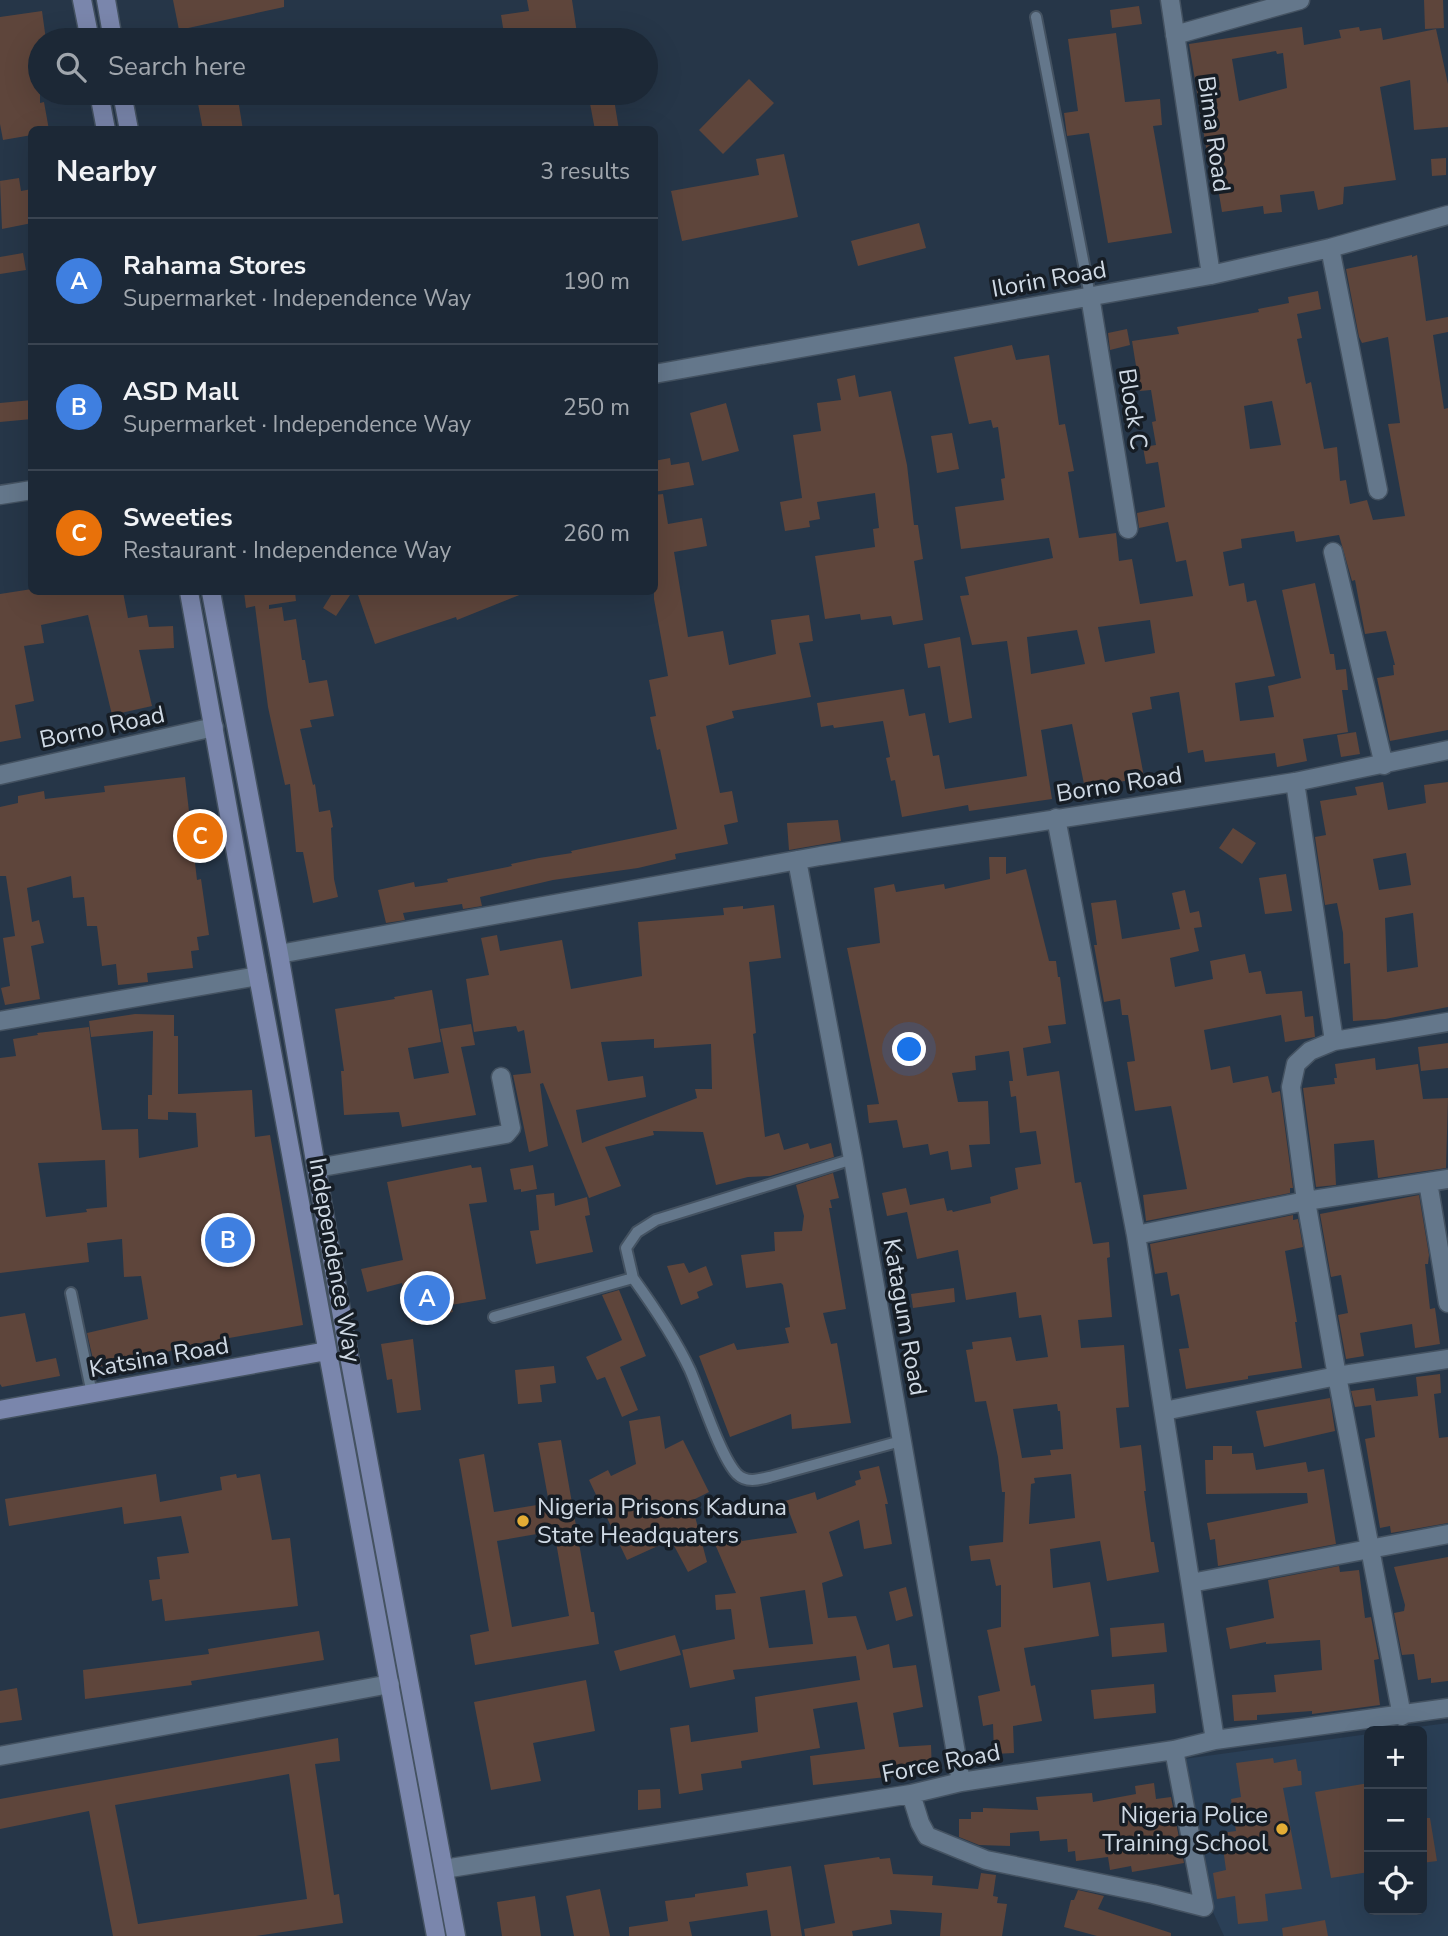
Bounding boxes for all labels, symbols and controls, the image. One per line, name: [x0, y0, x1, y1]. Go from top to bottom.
search box: [28, 28, 658, 105]
icon: search: [52, 48, 90, 86]
text: Search here: [108, 49, 246, 84]
street label: Bima Road: [1190, 74, 1238, 194]
text: Nearby: [56, 151, 156, 192]
text: 3 results: [540, 156, 630, 187]
text: Rahama Stores: [123, 248, 306, 283]
street label: Ilorin Road: [989, 253, 1109, 305]
text: A: [70, 266, 88, 297]
text: 190 m: [563, 266, 630, 297]
text: Supermarket · Independence Way: [123, 283, 471, 314]
street label: Block C: [1111, 366, 1155, 452]
text: ASD Mall: [123, 374, 239, 409]
text: B: [71, 392, 87, 423]
text: 250 m: [563, 392, 630, 423]
text: Supermarket · Independence Way: [123, 409, 471, 440]
text: Sweeties: [123, 500, 233, 535]
text: C: [71, 518, 87, 549]
text: 260 m: [563, 518, 630, 549]
text: Restaurant · Independence Way: [123, 535, 451, 566]
street label: Borno Road: [36, 698, 168, 756]
street label: Borno Road: [1054, 758, 1184, 810]
pin: C: [177, 810, 223, 862]
your location: [892, 1032, 926, 1066]
street label: Independence Way: [301, 1155, 369, 1365]
pin: B: [205, 1214, 251, 1266]
street label: Katagum Road: [875, 1236, 935, 1398]
pin: A: [404, 1272, 450, 1324]
street label: Katsina Road: [87, 1329, 231, 1385]
place label: Nigeria Prisons Kaduna State Headquaters: [537, 1491, 787, 1551]
marker: Nigeria Prisons Kaduna State Headquaters: [515, 1513, 531, 1529]
map controls: [1364, 1726, 1427, 1915]
button: +: [1364, 1726, 1427, 1789]
street label: Force Road: [879, 1736, 1003, 1790]
button: −: [1364, 1789, 1427, 1852]
place label: Nigeria Police Training School: [1102, 1799, 1268, 1859]
marker: Nigeria Police Training School: [1274, 1821, 1290, 1837]
button: locate: [1364, 1852, 1427, 1915]

